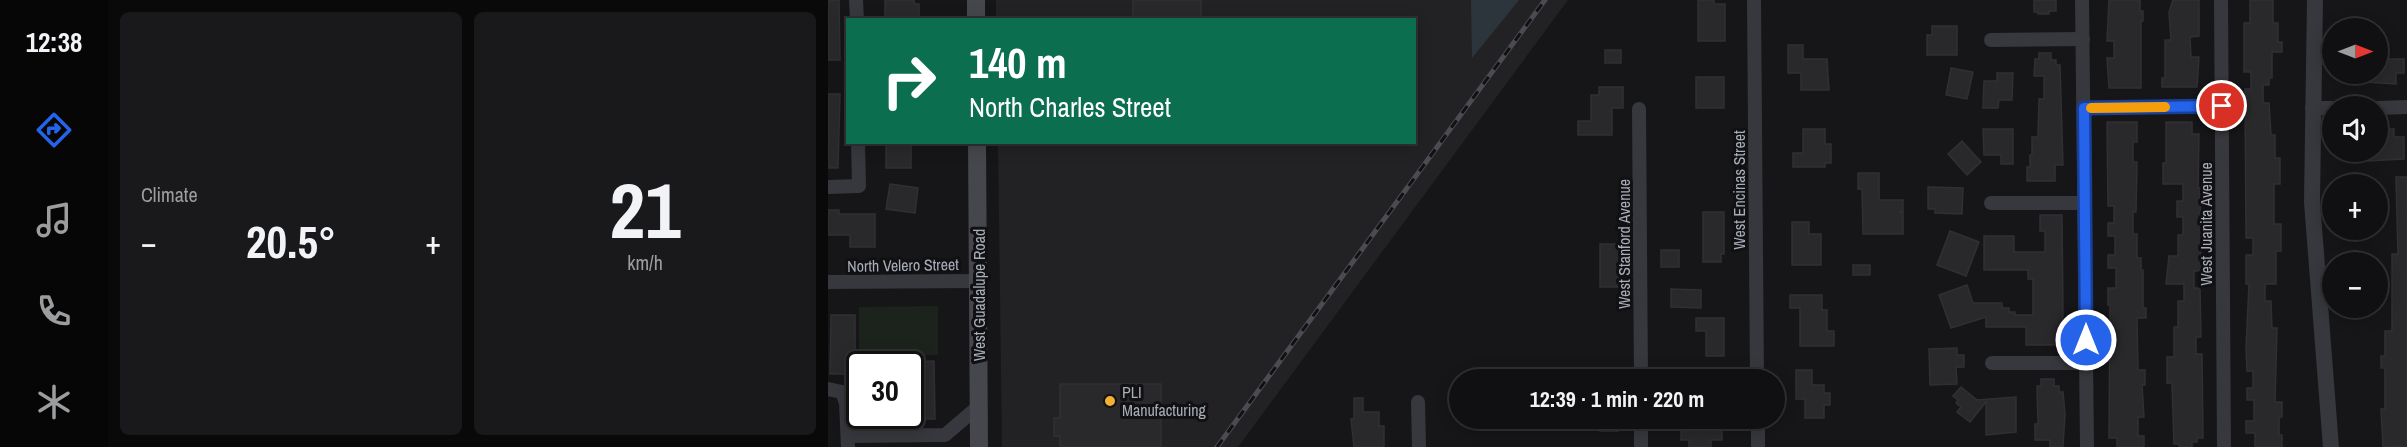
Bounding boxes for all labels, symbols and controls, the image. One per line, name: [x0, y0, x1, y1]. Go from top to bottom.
north arrow: [2322, 18, 2388, 84]
map controls: [2322, 18, 2388, 318]
text: 12:38: [26, 24, 82, 60]
text: 140 m: [969, 35, 1067, 91]
icon: right: [870, 42, 948, 120]
pin: [2196, 80, 2247, 131]
text: North Charles Street: [969, 89, 1171, 125]
icon: arrive: [2205, 89, 2238, 122]
button: sound: [2322, 96, 2388, 162]
icon: directions: [33, 109, 75, 151]
street label: West Encinas Street: [1728, 130, 1750, 250]
text: 21: [609, 157, 681, 262]
street label: West Juanita Avenue: [2195, 162, 2217, 286]
button: +: [2322, 174, 2388, 240]
street label: West Stanford Avenue: [1613, 179, 1635, 309]
text: Climate: [141, 181, 198, 208]
icon: music: [33, 199, 75, 241]
text: 20.5°: [246, 211, 336, 272]
text: −: [141, 220, 157, 264]
text: +: [425, 220, 441, 264]
street label: West Guadalupe Road: [968, 229, 990, 361]
text: km/h: [627, 249, 663, 276]
button: −: [2322, 252, 2388, 318]
street label: North Velero Street: [847, 253, 959, 277]
icon: phone: [33, 290, 75, 332]
position arrow: [2054, 308, 2118, 372]
speed limit sign: 30: [846, 351, 924, 429]
icon: climate: [33, 381, 75, 423]
place label: PLI Manufacturing: [1122, 381, 1207, 421]
text: 12:39 · 1 min · 220 m: [1530, 384, 1704, 414]
marker: PLI Manufacturing: [1103, 394, 1117, 408]

